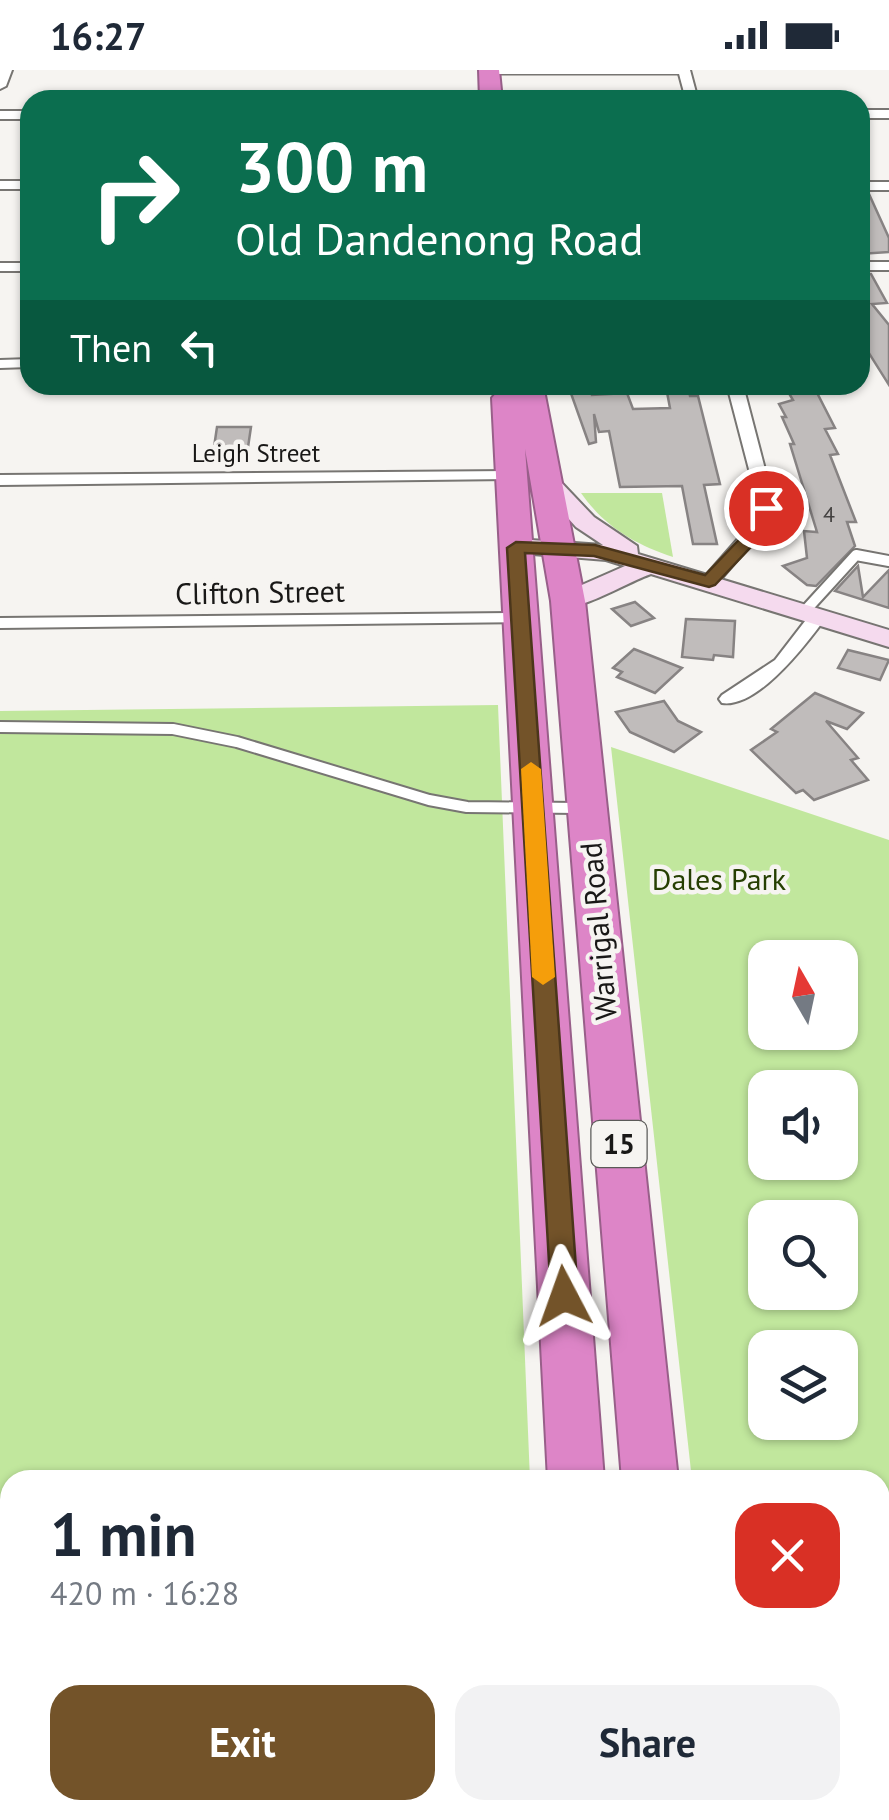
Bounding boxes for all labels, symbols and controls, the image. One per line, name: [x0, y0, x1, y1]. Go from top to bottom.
text: 16:27: [50, 11, 146, 60]
text: 300 m: [235, 121, 428, 211]
icon: right: [70, 130, 200, 260]
text: Old Dandenong Road: [235, 209, 643, 267]
icon: left: [172, 320, 227, 375]
text: Then: [70, 323, 152, 372]
street label: Leigh Street: [192, 437, 321, 469]
pin: [724, 466, 809, 551]
icon: arrive: [739, 481, 794, 536]
house number: 4: [823, 500, 835, 528]
street label: Clifton Street: [175, 571, 345, 612]
street label: Warrigal Road: [570, 841, 625, 1022]
park label: Dales Park: [652, 859, 787, 898]
north arrow: [748, 940, 858, 1050]
map controls: [748, 940, 858, 1440]
button: sound: [748, 1070, 858, 1180]
road number: 15: [592, 1121, 646, 1167]
button: search: [748, 1200, 858, 1310]
position arrow: [512, 1244, 616, 1348]
button: layers: [748, 1330, 858, 1440]
text: 1 min: [50, 1495, 196, 1573]
button: close: [735, 1503, 840, 1608]
text: 420 m · 16:28: [50, 1572, 239, 1614]
button: Exit: [50, 1685, 435, 1800]
button: Share: [455, 1685, 840, 1800]

